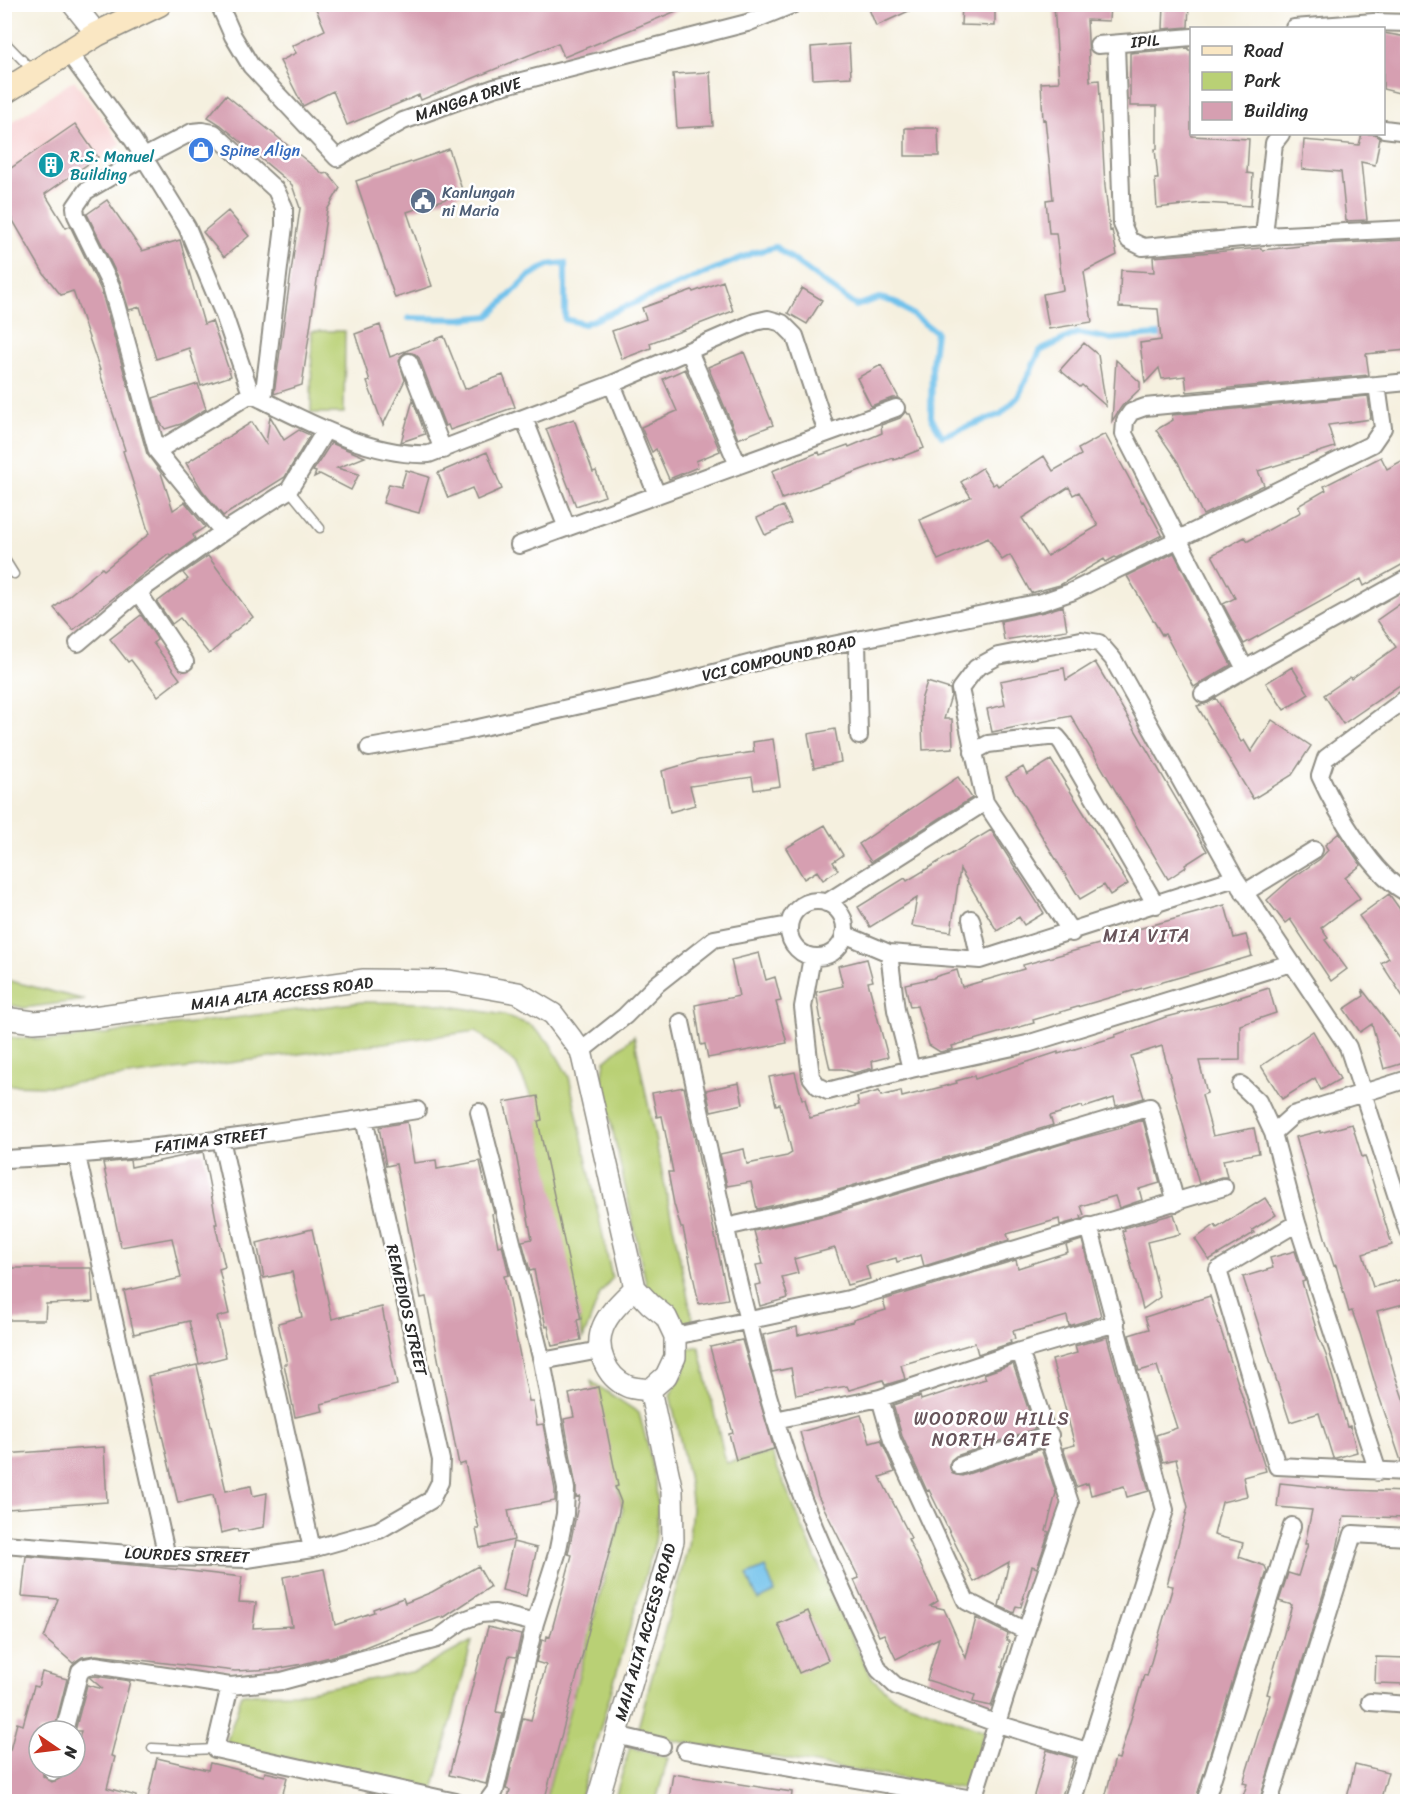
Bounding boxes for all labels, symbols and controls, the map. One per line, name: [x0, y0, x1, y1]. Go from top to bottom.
street label: IPIL: [1129, 25, 1161, 57]
legend: [1190, 27, 1385, 135]
text: Road: [1244, 35, 1284, 67]
text: Park: [1244, 65, 1281, 97]
street label: MANGGA DRIVE: [411, 68, 526, 130]
text: Building: [1244, 95, 1308, 127]
shop icon: Spine Align: [186, 135, 216, 165]
place label: Spine Align: [220, 136, 300, 165]
place label: R.S. Manuel Building: [70, 142, 154, 189]
building icon: R.S. Manuel Building: [36, 150, 66, 180]
place label: Kanlungan ni Maria: [442, 178, 515, 225]
public building icon: Kanlungan ni Maria: [408, 186, 438, 216]
street label: VCI COMPOUND ROAD: [699, 626, 859, 690]
district label: MIA VITA: [1103, 920, 1191, 952]
street label: MAIA ALTA ACCESS ROAD: [189, 967, 375, 1019]
street label: FATIMA STREET: [153, 1119, 270, 1161]
street label: REMEDIOS STREET: [378, 1241, 437, 1380]
district label: WOODROW HILLS NORTH GATE: [914, 1403, 1070, 1456]
street label: LOURDES STREET: [124, 1538, 251, 1572]
street label: MAIA ALTA ACCESS ROAD: [606, 1539, 684, 1724]
north arrow: [27, 1719, 87, 1779]
text: N: [55, 1743, 87, 1762]

